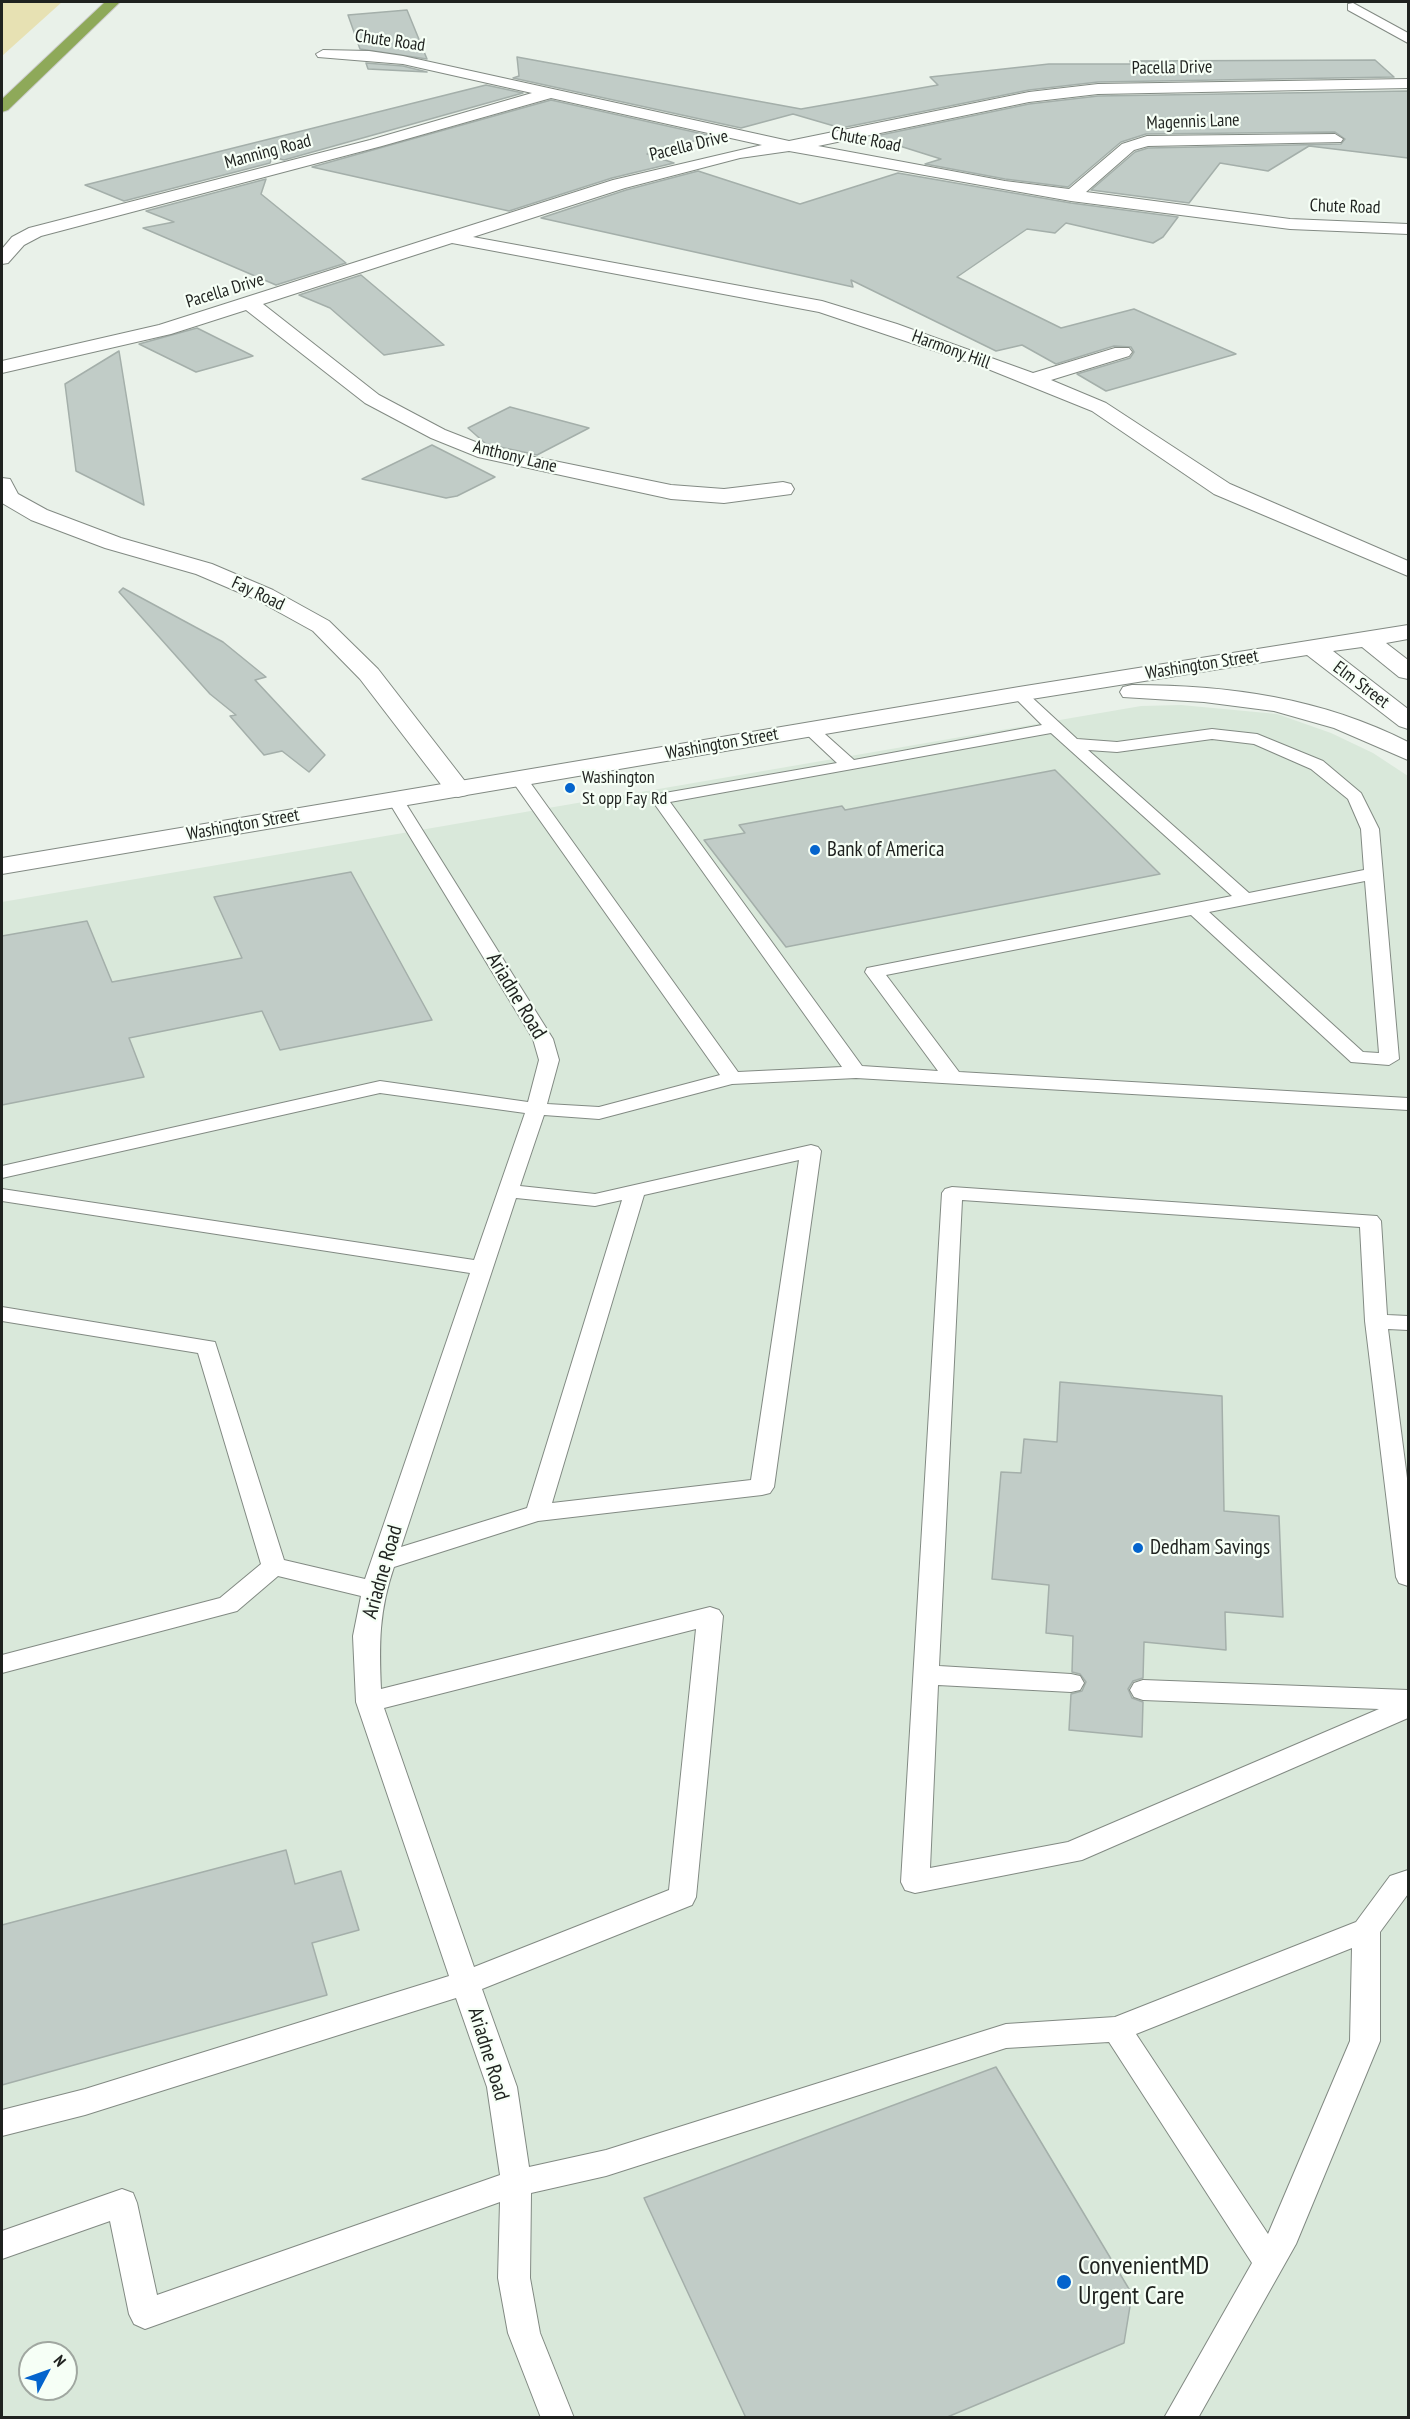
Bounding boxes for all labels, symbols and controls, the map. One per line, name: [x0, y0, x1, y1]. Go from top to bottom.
street label: Chute Road: [353, 25, 427, 57]
street label: Pacella Drive: [1132, 56, 1212, 80]
street label: Magennis Lane: [1146, 110, 1240, 134]
street label: Chute Road: [829, 123, 903, 157]
street label: Pacella Drive: [647, 126, 731, 166]
street label: Manning Road: [222, 130, 314, 174]
street label: Chute Road: [1309, 195, 1381, 219]
street label: Pacella Drive: [183, 269, 267, 313]
street label: Harmony Hill: [909, 326, 993, 374]
street label: Anthony Lane: [471, 436, 559, 478]
street label: Fay Road: [228, 572, 288, 616]
street label: Washington Street: [1144, 645, 1260, 685]
street label: Elm Street: [1329, 657, 1393, 713]
street label: Washington Street: [664, 723, 780, 765]
place label: Washington St opp Fay Rd: [582, 767, 667, 810]
marker: Washington St opp Fay Rd: [563, 781, 577, 795]
street label: Washington Street: [185, 804, 301, 846]
place label: Bank of America: [827, 837, 944, 863]
marker: Bank of America: [808, 843, 822, 857]
street label: Ariadne Road: [481, 948, 551, 1044]
street label: Ariadne Road: [358, 1522, 408, 1622]
place label: Dedham Savings: [1150, 1535, 1270, 1561]
marker: Dedham Savings: [1131, 1541, 1145, 1555]
street label: Ariadne Road: [462, 2004, 514, 2104]
place label: ConvenientMD Urgent Care: [1078, 2251, 1209, 2312]
marker: ConvenientMD Urgent Care: [1055, 2273, 1073, 2291]
north arrow: [18, 2341, 78, 2401]
text: N: [50, 2351, 70, 2370]

